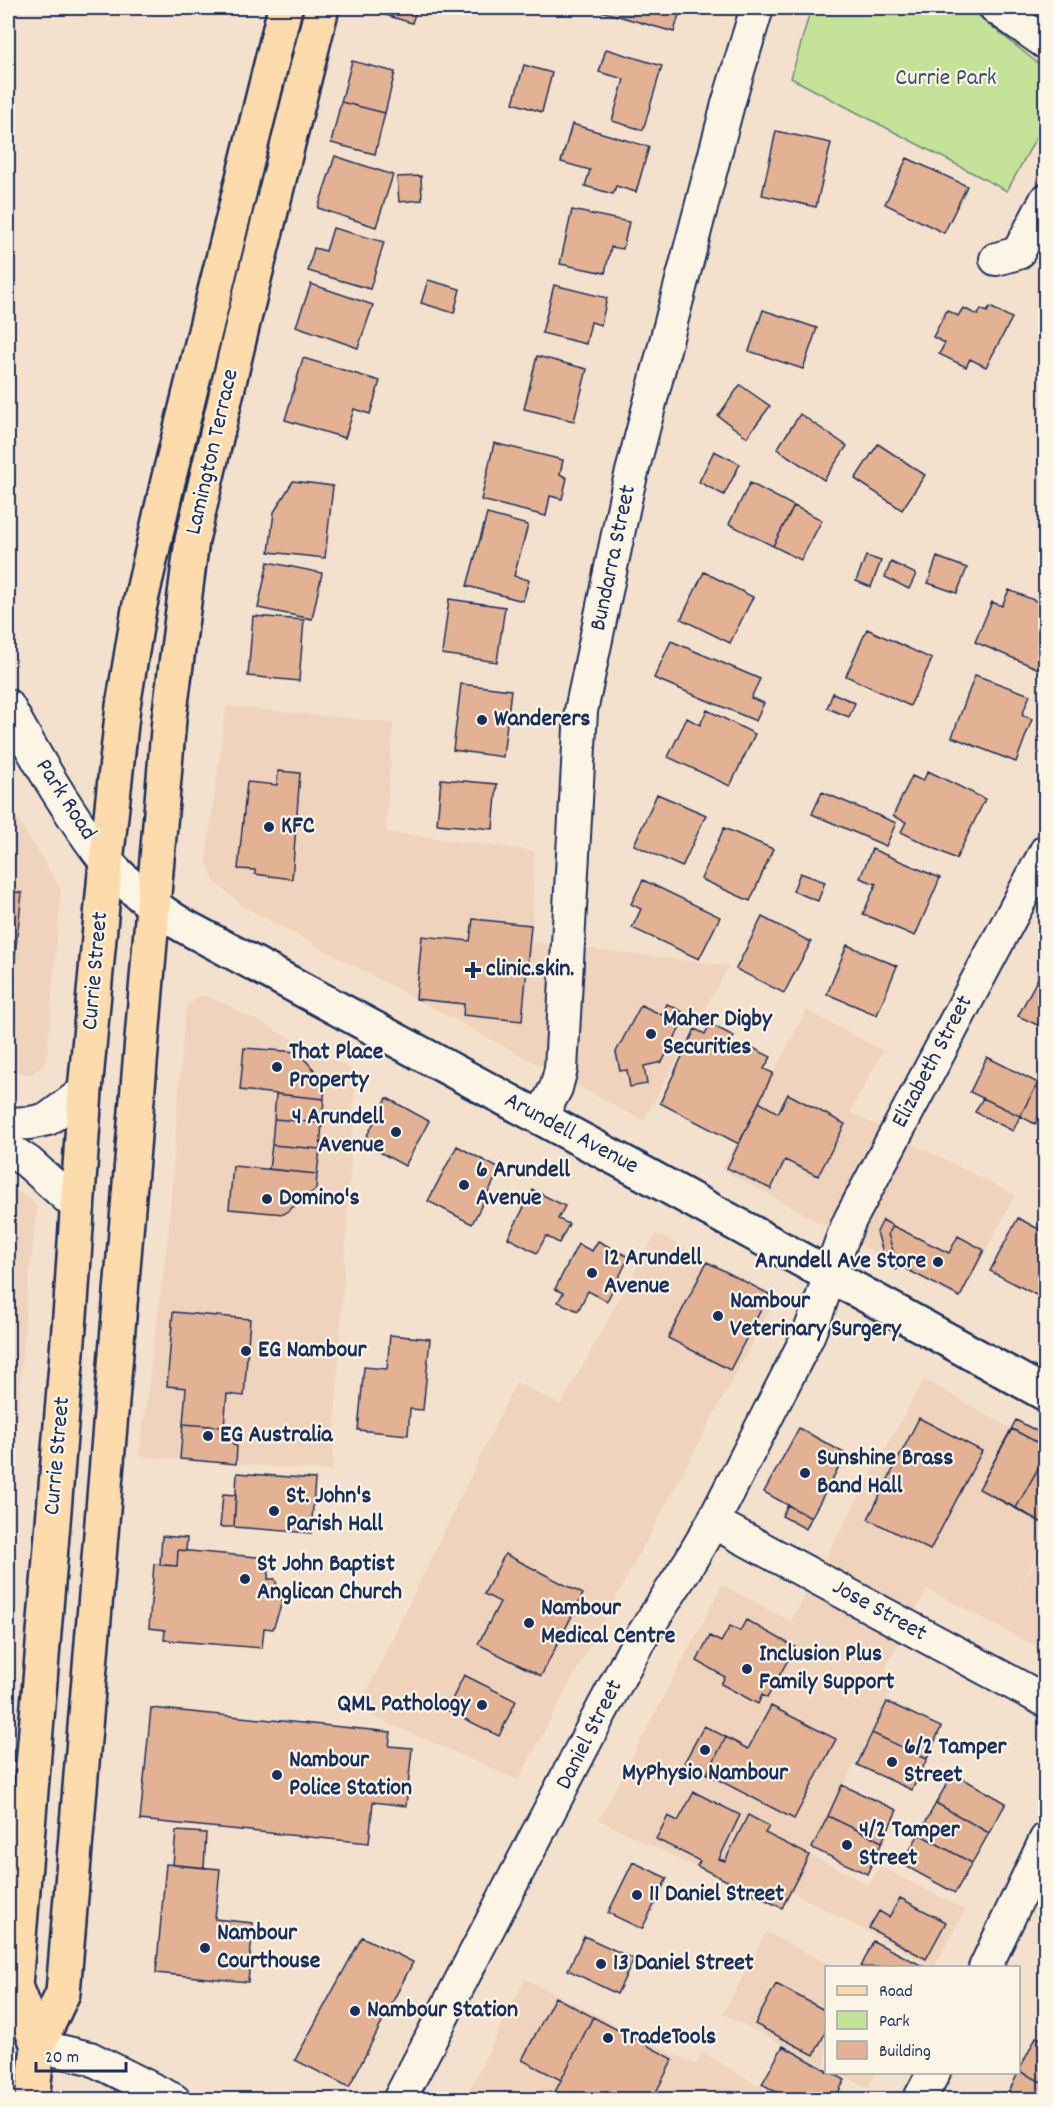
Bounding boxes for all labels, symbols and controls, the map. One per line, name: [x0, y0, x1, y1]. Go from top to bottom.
park label: Currie Park: [895, 62, 997, 96]
street label: Lamington Terrace: [177, 366, 249, 538]
street label: Bundarra Street: [582, 482, 646, 634]
place label: Wanderers: [494, 703, 590, 737]
marker: Wanderers: [475, 713, 489, 727]
street label: Park Road: [26, 752, 104, 848]
place label: KFC: [281, 810, 315, 844]
marker: KFC: [262, 820, 276, 834]
street label: Currie Street: [74, 910, 118, 1032]
place label: clinic.skin.: [486, 953, 574, 987]
marker: clinic.skin.: [464, 961, 482, 979]
street label: Elizabeth Street: [884, 989, 982, 1134]
place label: Maher Digby Securities: [663, 1003, 773, 1065]
marker: Maher Digby Securities: [644, 1027, 658, 1041]
place label: That Place Property: [289, 1036, 384, 1098]
marker: That Place Property: [270, 1060, 284, 1074]
street label: Arundell Avenue: [498, 1084, 644, 1184]
place label: 4 Arundell Avenue: [292, 1101, 384, 1163]
marker: 4 Arundell Avenue: [389, 1125, 403, 1139]
place label: 6 Arundell Avenue: [476, 1154, 570, 1216]
marker: 6 Arundell Avenue: [457, 1178, 471, 1192]
place label: Domino's: [279, 1182, 360, 1216]
marker: Domino's: [260, 1192, 274, 1206]
place label: 12 Arundell Avenue: [604, 1242, 702, 1304]
place label: Arundell Ave Store: [755, 1245, 926, 1279]
marker: Arundell Ave Store: [931, 1255, 945, 1269]
marker: 12 Arundell Avenue: [585, 1266, 599, 1280]
place label: Nambour Veterinary Surgery: [730, 1285, 902, 1347]
marker: Nambour Veterinary Surgery: [711, 1309, 725, 1323]
place label: EG Nambour: [258, 1334, 368, 1368]
marker: EG Nambour: [239, 1344, 253, 1358]
street label: Currie Street: [36, 1395, 80, 1517]
place label: EG Australia: [220, 1419, 333, 1453]
marker: EG Australia: [201, 1429, 215, 1443]
place label: Sunshine Brass Band Hall: [817, 1442, 953, 1504]
marker: Sunshine Brass Band Hall: [798, 1466, 812, 1480]
place label: St. John's Parish Hall: [286, 1480, 383, 1542]
marker: St. John's Parish Hall: [267, 1504, 281, 1518]
place label: St John Baptist Anglican Church: [257, 1548, 402, 1610]
street label: Jose Street: [825, 1571, 933, 1651]
marker: St John Baptist Anglican Church: [238, 1572, 252, 1586]
place label: Nambour Medical Centre: [541, 1592, 676, 1654]
marker: Nambour Medical Centre: [522, 1616, 536, 1630]
place label: Inclusion Plus Family Support: [759, 1638, 894, 1700]
marker: Inclusion Plus Family Support: [740, 1662, 754, 1676]
street label: Daniel Street: [548, 1674, 632, 1796]
place label: QML Pathology: [337, 1688, 471, 1722]
marker: QML Pathology: [475, 1698, 489, 1712]
place label: 6/2 Tamper Street: [904, 1731, 1008, 1793]
marker: MyPhysio Nambour: [698, 1743, 712, 1757]
place label: Nambour Police Station: [289, 1744, 412, 1806]
marker: 6/2 Tamper Street: [885, 1755, 899, 1769]
place label: MyPhysio Nambour: [622, 1757, 789, 1791]
marker: Nambour Police Station: [270, 1768, 284, 1782]
place label: 4/2 Tamper Street: [859, 1814, 961, 1876]
marker: 4/2 Tamper Street: [840, 1838, 854, 1852]
place label: 11 Daniel Street: [649, 1878, 784, 1912]
marker: 11 Daniel Street: [630, 1888, 644, 1902]
place label: Nambour Courthouse: [217, 1917, 321, 1979]
marker: Nambour Courthouse: [198, 1941, 212, 1955]
place label: 13 Daniel Street: [613, 1947, 754, 1981]
marker: 13 Daniel Street: [594, 1957, 608, 1971]
legend: [825, 1966, 1020, 2074]
text: Road: [879, 1980, 913, 2005]
place label: Nambour Station: [367, 1994, 518, 2028]
marker: Nambour Station: [348, 2004, 362, 2018]
text: Park: [879, 2010, 910, 2035]
place label: TradeTools: [620, 2021, 716, 2055]
marker: TradeTools: [601, 2031, 615, 2045]
scale bar: [36, 2035, 126, 2073]
text: Building: [879, 2040, 931, 2065]
text: 20 m: [45, 2046, 79, 2071]

